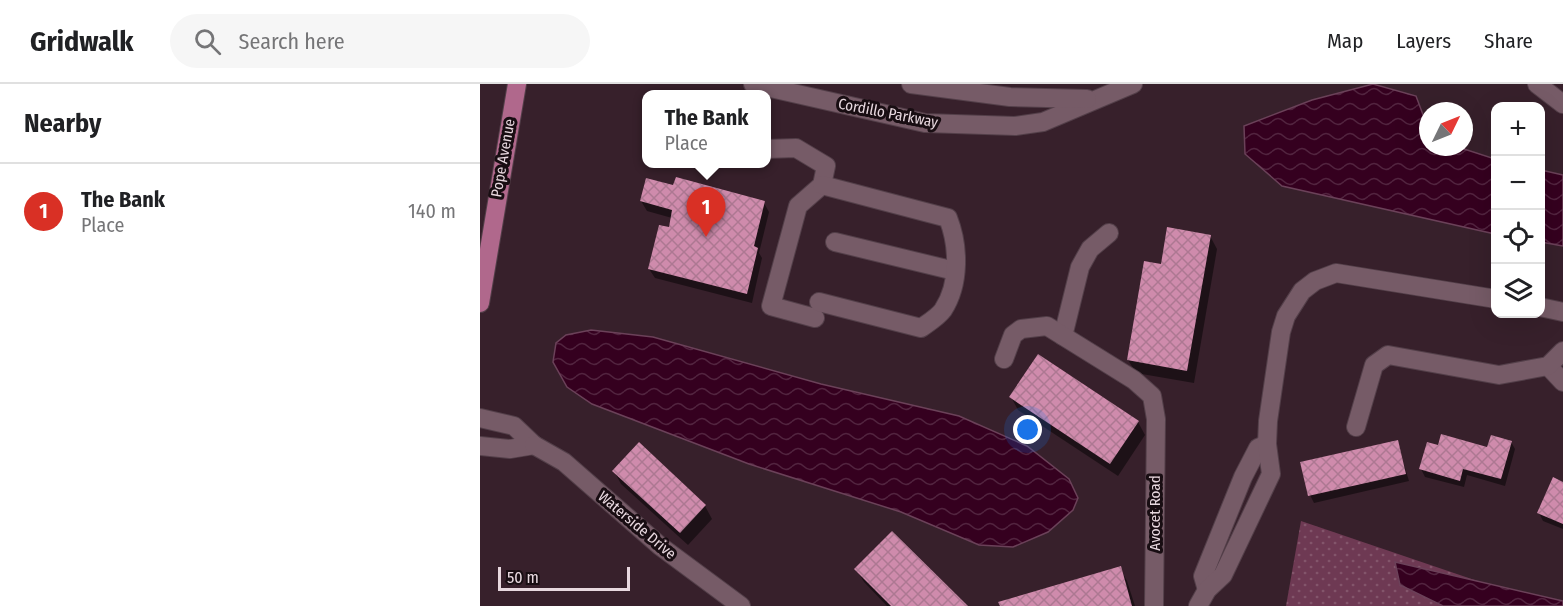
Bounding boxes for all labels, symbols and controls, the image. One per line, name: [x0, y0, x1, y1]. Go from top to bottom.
search box: [170, 14, 590, 68]
text: Gridwalk: [30, 25, 134, 58]
icon: search: [191, 25, 224, 58]
text: Search here: [239, 28, 345, 55]
text: Map: [1327, 28, 1363, 54]
text: Layers: [1396, 28, 1451, 54]
text: Share: [1484, 28, 1533, 54]
popup: [642, 90, 771, 168]
street label: Cordillo Parkway: [837, 95, 940, 132]
north arrow: [1419, 102, 1473, 156]
map controls: [1491, 102, 1545, 318]
button: +: [1491, 102, 1545, 156]
text: The Bank: [665, 104, 749, 131]
text: Nearby: [24, 108, 101, 139]
street label: Pope Avenue: [487, 117, 519, 199]
text: Place: [665, 131, 708, 155]
button: −: [1491, 156, 1545, 210]
text: The Bank: [81, 186, 165, 213]
pin: 1: [686, 188, 726, 237]
text: 1: [39, 199, 48, 223]
text: 140 m: [408, 199, 456, 223]
button: locate: [1491, 210, 1545, 264]
text: Place: [81, 213, 124, 237]
button: layers: [1491, 264, 1545, 318]
your location: [1013, 415, 1042, 444]
street label: Avocet Road: [1146, 475, 1164, 551]
street label: Waterside Drive: [594, 487, 680, 563]
scale bar: [498, 564, 630, 592]
text: 50 m: [507, 568, 539, 587]

